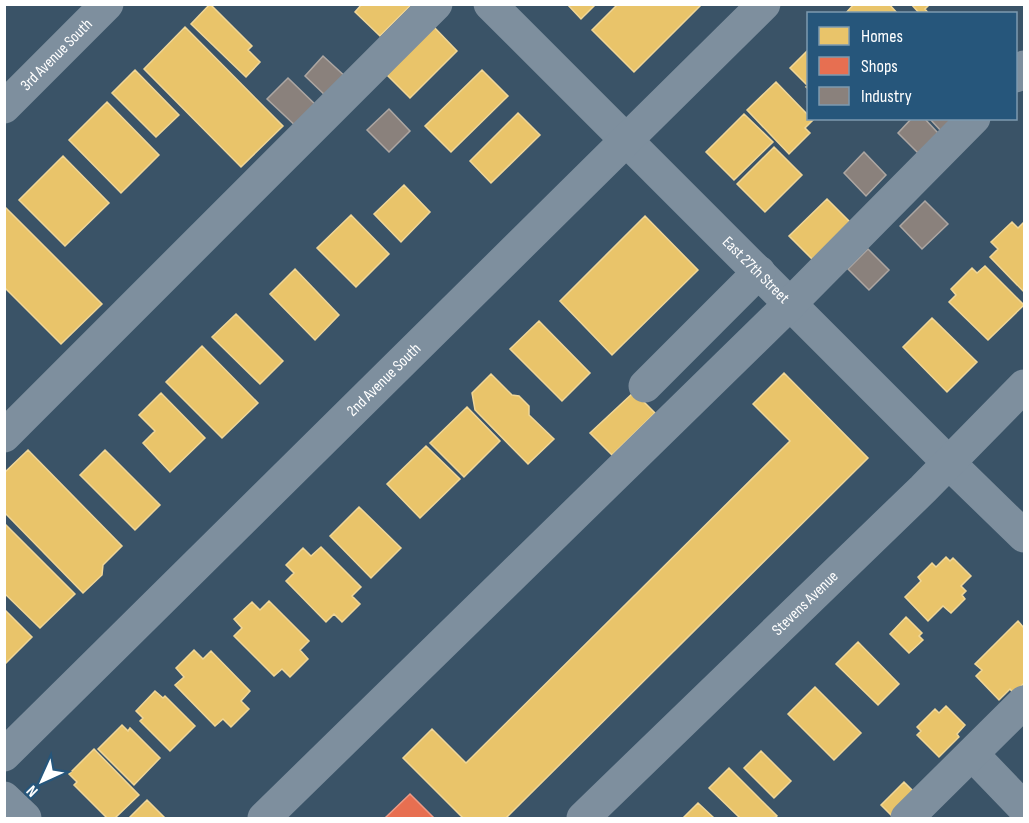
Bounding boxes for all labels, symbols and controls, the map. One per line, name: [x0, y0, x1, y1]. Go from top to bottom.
legend: [807, 12, 1017, 120]
street label: 3rd Avenue South: [16, 15, 96, 95]
text: Homes: [861, 26, 903, 47]
text: Shops: [861, 56, 898, 77]
text: Industry: [861, 86, 912, 107]
street label: East 27th Street: [718, 232, 793, 307]
street label: 2nd Avenue South: [343, 339, 425, 420]
street label: Stevens Avenue: [768, 567, 842, 639]
north arrow: [12, 751, 72, 811]
text: N: [23, 781, 42, 800]

